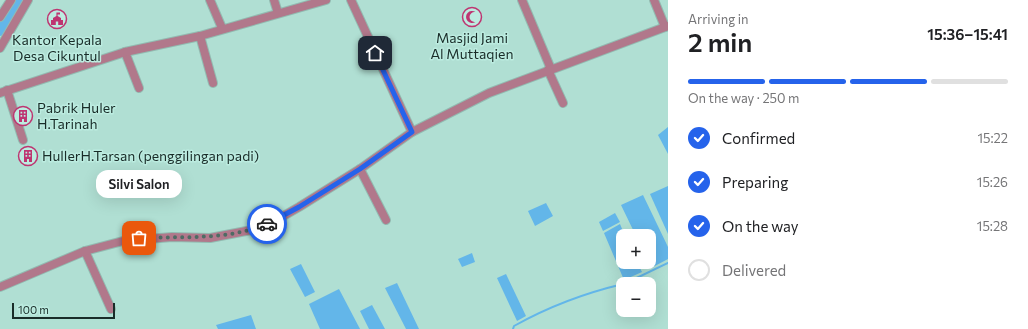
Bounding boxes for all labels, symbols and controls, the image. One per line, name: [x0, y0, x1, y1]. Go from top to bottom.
mosque icon: Masjid Jami Al Muttaqien: [461, 6, 483, 28]
public building icon: Kantor Kepala Desa Cikuntul: [46, 8, 68, 30]
text: Arriving in: [688, 11, 748, 27]
text: 15:36–15:41: [927, 25, 1008, 43]
text: 2 min: [688, 26, 752, 57]
place label: Masjid Jami Al Muttaqien: [430, 29, 514, 62]
place label: Kantor Kepala Desa Cikuntul: [12, 31, 102, 64]
pin: [358, 36, 392, 70]
icon: home: [364, 42, 386, 64]
text: On the way · 250 m: [688, 90, 799, 106]
place label: Pabrik Huler H.Tarinah: [37, 99, 116, 132]
building icon: Pabrik Huler H.Tarinah: [12, 105, 34, 127]
icon: check: [688, 127, 710, 149]
text: Confirmed: [722, 129, 795, 147]
text: 15:22: [977, 130, 1008, 146]
building icon: HullerH.Tarsan (penggilingan padi): [17, 145, 39, 167]
place label: HullerH.Tarsan (penggilingan padi): [42, 147, 259, 164]
callout: Silvi Salon: [96, 170, 182, 198]
icon: check: [688, 171, 710, 193]
text: Preparing: [722, 173, 788, 191]
text: 15:26: [977, 174, 1008, 190]
text: Silvi Salon: [108, 176, 170, 192]
courier: [247, 204, 287, 244]
icon: car: [256, 213, 278, 235]
icon: check: [688, 215, 710, 237]
text: On the way: [722, 217, 799, 235]
text: 15:28: [977, 218, 1008, 234]
pin: [122, 221, 156, 255]
icon: bag: [128, 227, 150, 249]
map controls: [616, 229, 656, 317]
button: +: [616, 229, 656, 269]
text: Delivered: [722, 261, 786, 279]
button: −: [616, 277, 656, 317]
scale bar: [12, 301, 115, 320]
text: 100 m: [18, 303, 49, 316]

